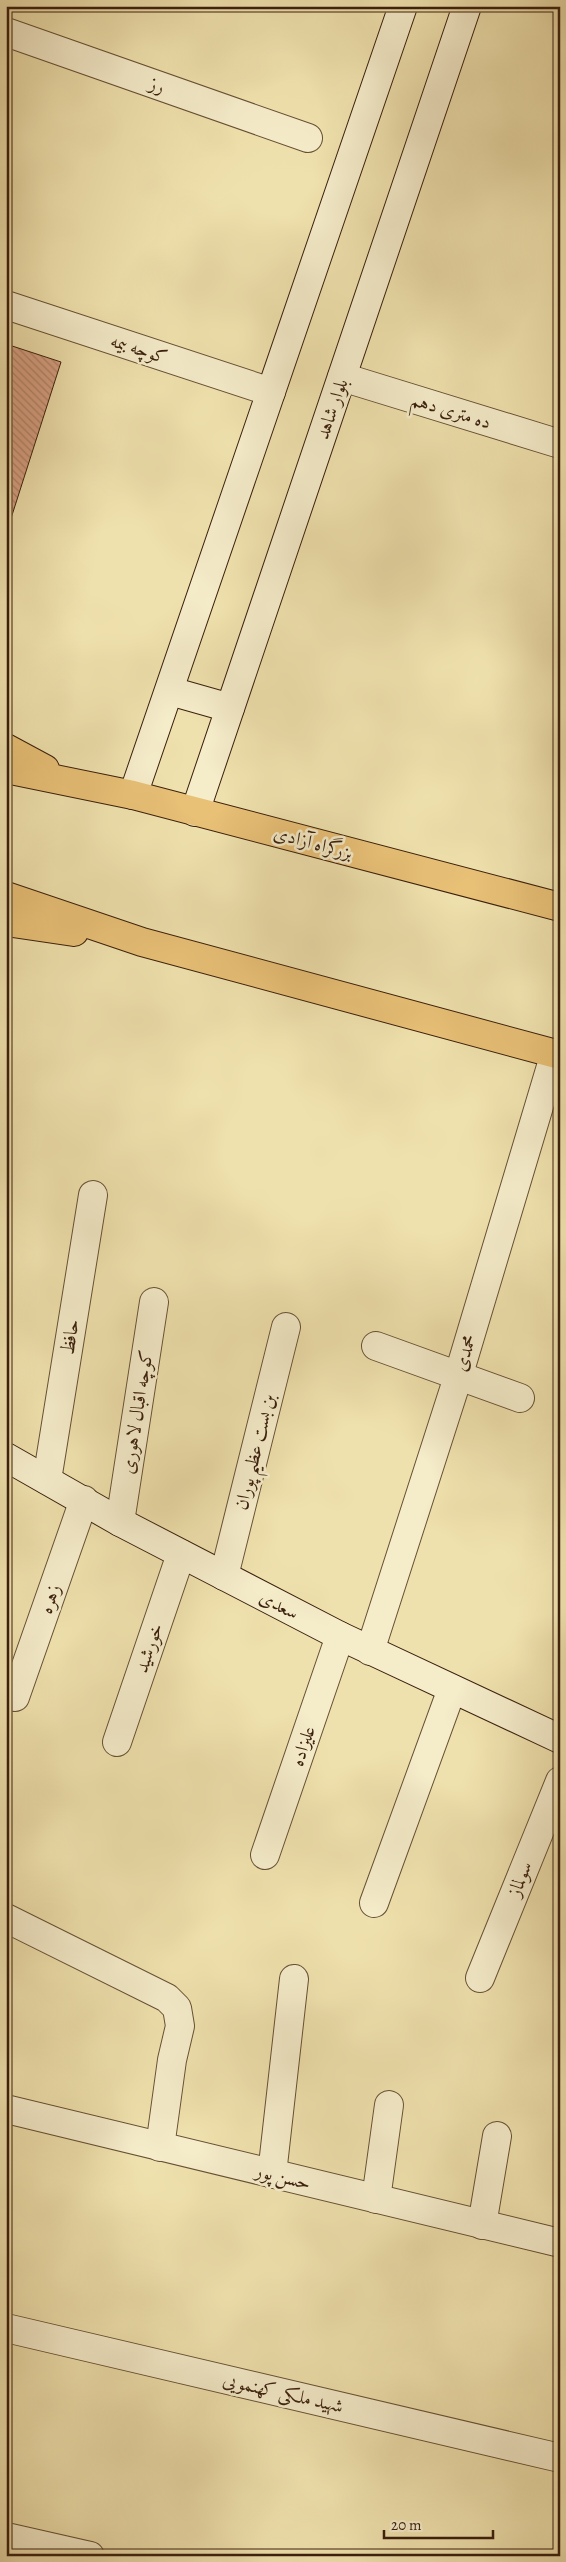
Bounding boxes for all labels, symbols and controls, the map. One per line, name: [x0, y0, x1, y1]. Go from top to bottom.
street label: رز: [144, 70, 168, 100]
street label: کوچه بیمه: [107, 328, 171, 370]
street label: بلوار شاهد: [310, 375, 354, 443]
street label: ده متری دهم: [406, 387, 494, 440]
street label: بزرگراه آزادی: [271, 820, 356, 866]
street label: حافظ: [54, 1317, 86, 1357]
street label: محمدی: [447, 1331, 483, 1375]
street label: کوچه اقبال لاهوری: [114, 1348, 160, 1476]
street label: بن بست عظیم پوران: [228, 1391, 288, 1514]
street label: زهره: [33, 1581, 67, 1617]
street label: سعدی: [255, 1584, 303, 1626]
street label: خورشید: [128, 1620, 170, 1676]
street label: علیزاده: [284, 1722, 322, 1770]
street label: سولماز: [500, 1857, 539, 1902]
street label: حسن پور: [251, 2157, 314, 2196]
street label: شهید ملکی کهنمویی: [220, 2366, 346, 2420]
scale bar: [384, 2507, 492, 2539]
text: 20 m: [391, 2515, 422, 2535]

